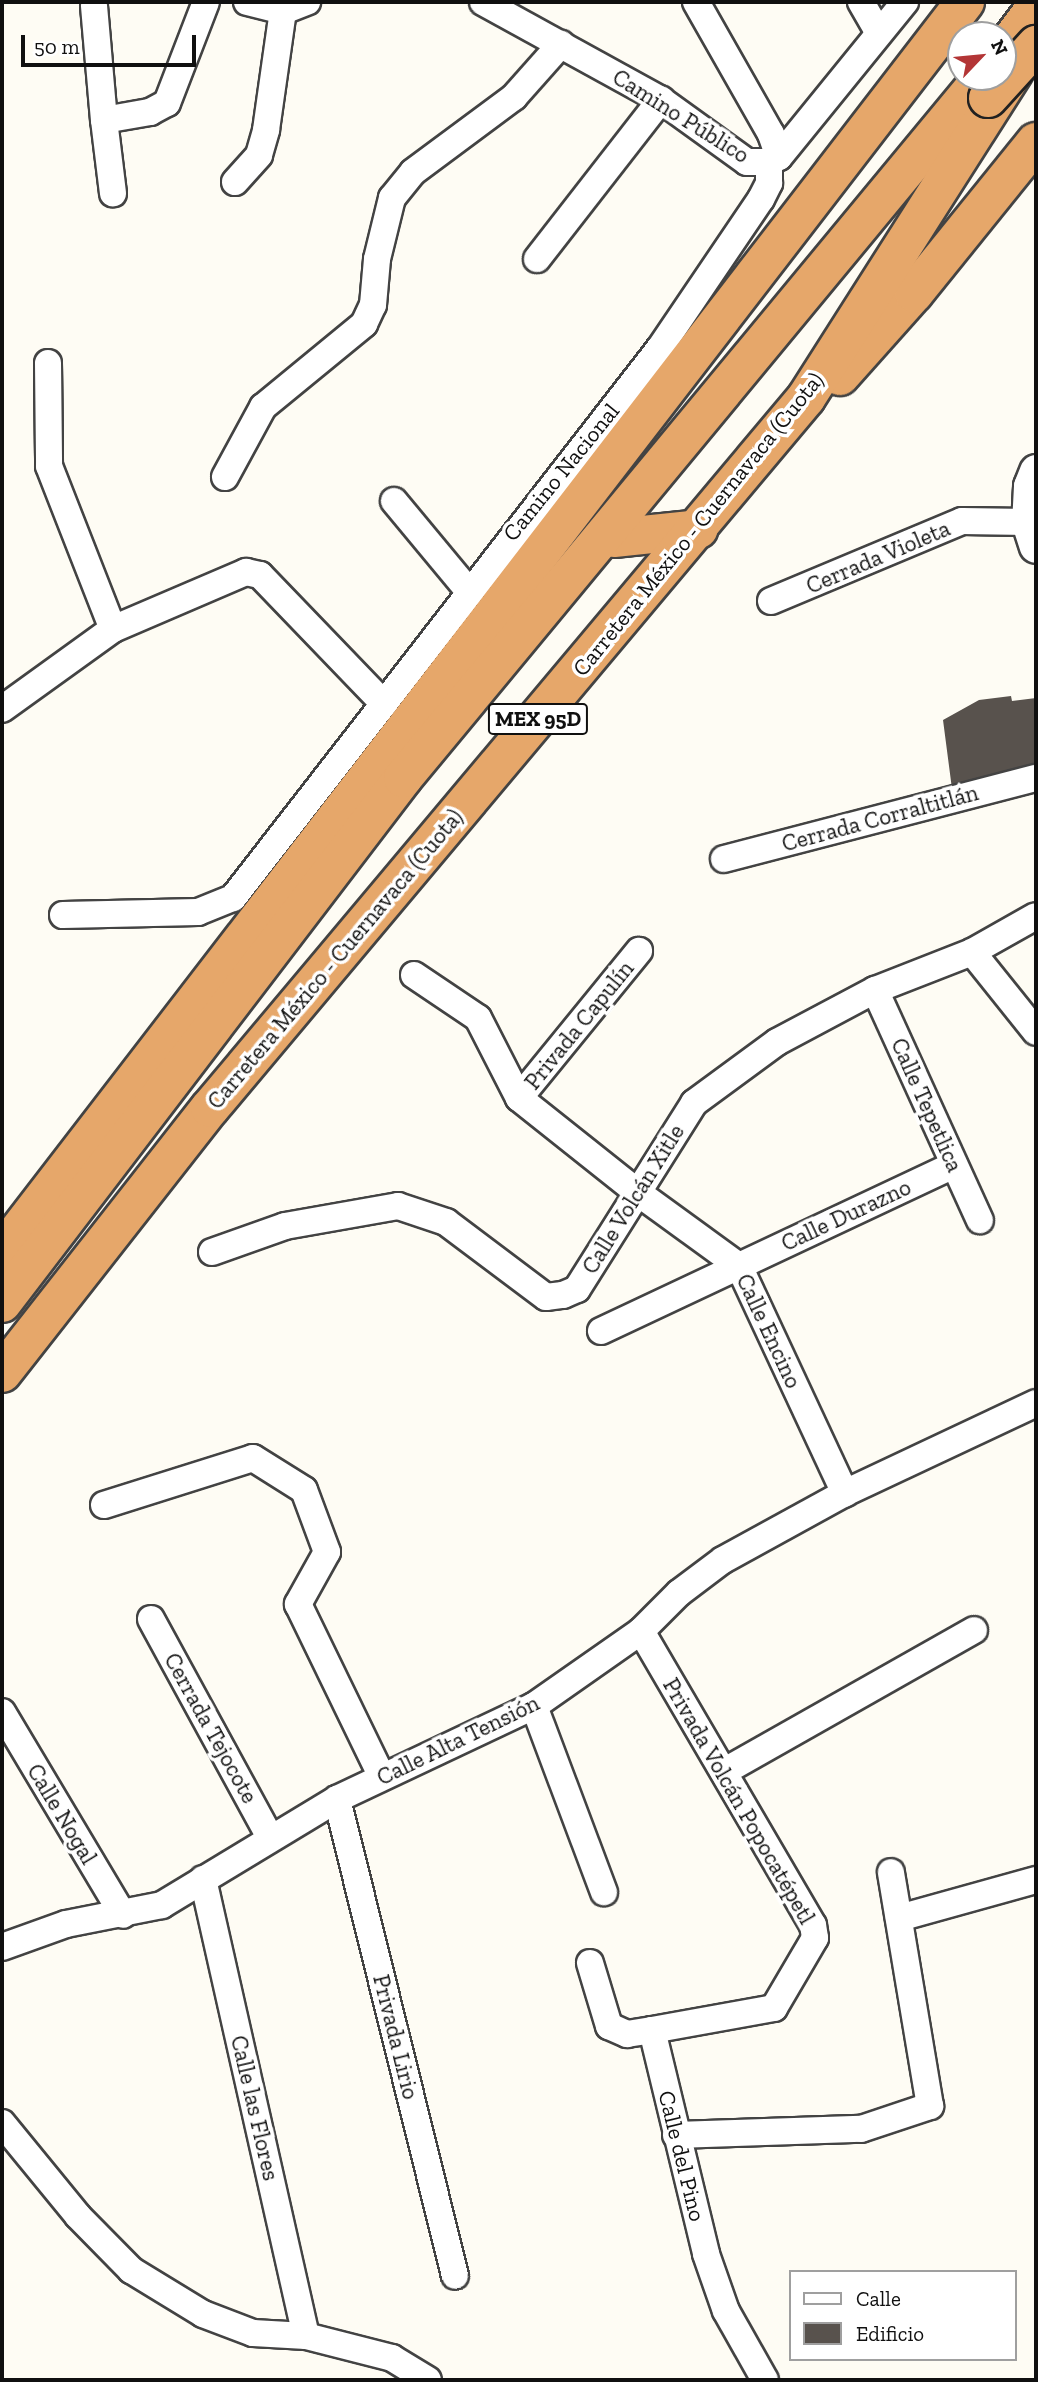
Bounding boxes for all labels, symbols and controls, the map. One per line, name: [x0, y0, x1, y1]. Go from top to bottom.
scale bar: [24, 21, 200, 65]
north arrow: [947, 21, 1017, 91]
text: 50 m: [34, 34, 80, 59]
text: N: [986, 36, 1013, 59]
street label: Camino Público: [608, 63, 754, 169]
street label: Carretera México - Cuernavaca (Cuota): [567, 367, 829, 681]
street label: Camino Nacional: [497, 398, 625, 546]
street label: Cerrada Violeta: [802, 514, 954, 600]
road number: MEX 95D: [487, 702, 589, 736]
street label: Cerrada Corraltitlán: [779, 779, 981, 857]
street label: Carretera México - Cuernavaca (Cuota): [201, 803, 469, 1115]
street label: Privada Capulín: [519, 955, 639, 1095]
street label: Calle Tepetlica: [885, 1034, 969, 1176]
street label: Calle Volcán Xitle: [576, 1119, 690, 1279]
street label: Calle Durazno: [777, 1173, 915, 1257]
street label: Calle Encino: [731, 1269, 807, 1393]
street label: Cerrada Tejocote: [158, 1648, 264, 1808]
street label: Privada Volcán Popocatépetl: [657, 1673, 821, 1929]
street label: Calle Alta Tensión: [372, 1688, 544, 1792]
street label: Calle Nogal: [21, 1759, 103, 1869]
street label: Privada Lirio: [367, 1972, 425, 2102]
street label: Calle las Flores: [225, 2033, 285, 2183]
street label: Calle del Pino: [652, 2088, 712, 2224]
legend: [790, 2270, 1017, 2361]
text: Calle: [856, 2286, 901, 2311]
text: Edificio: [856, 2321, 924, 2346]

